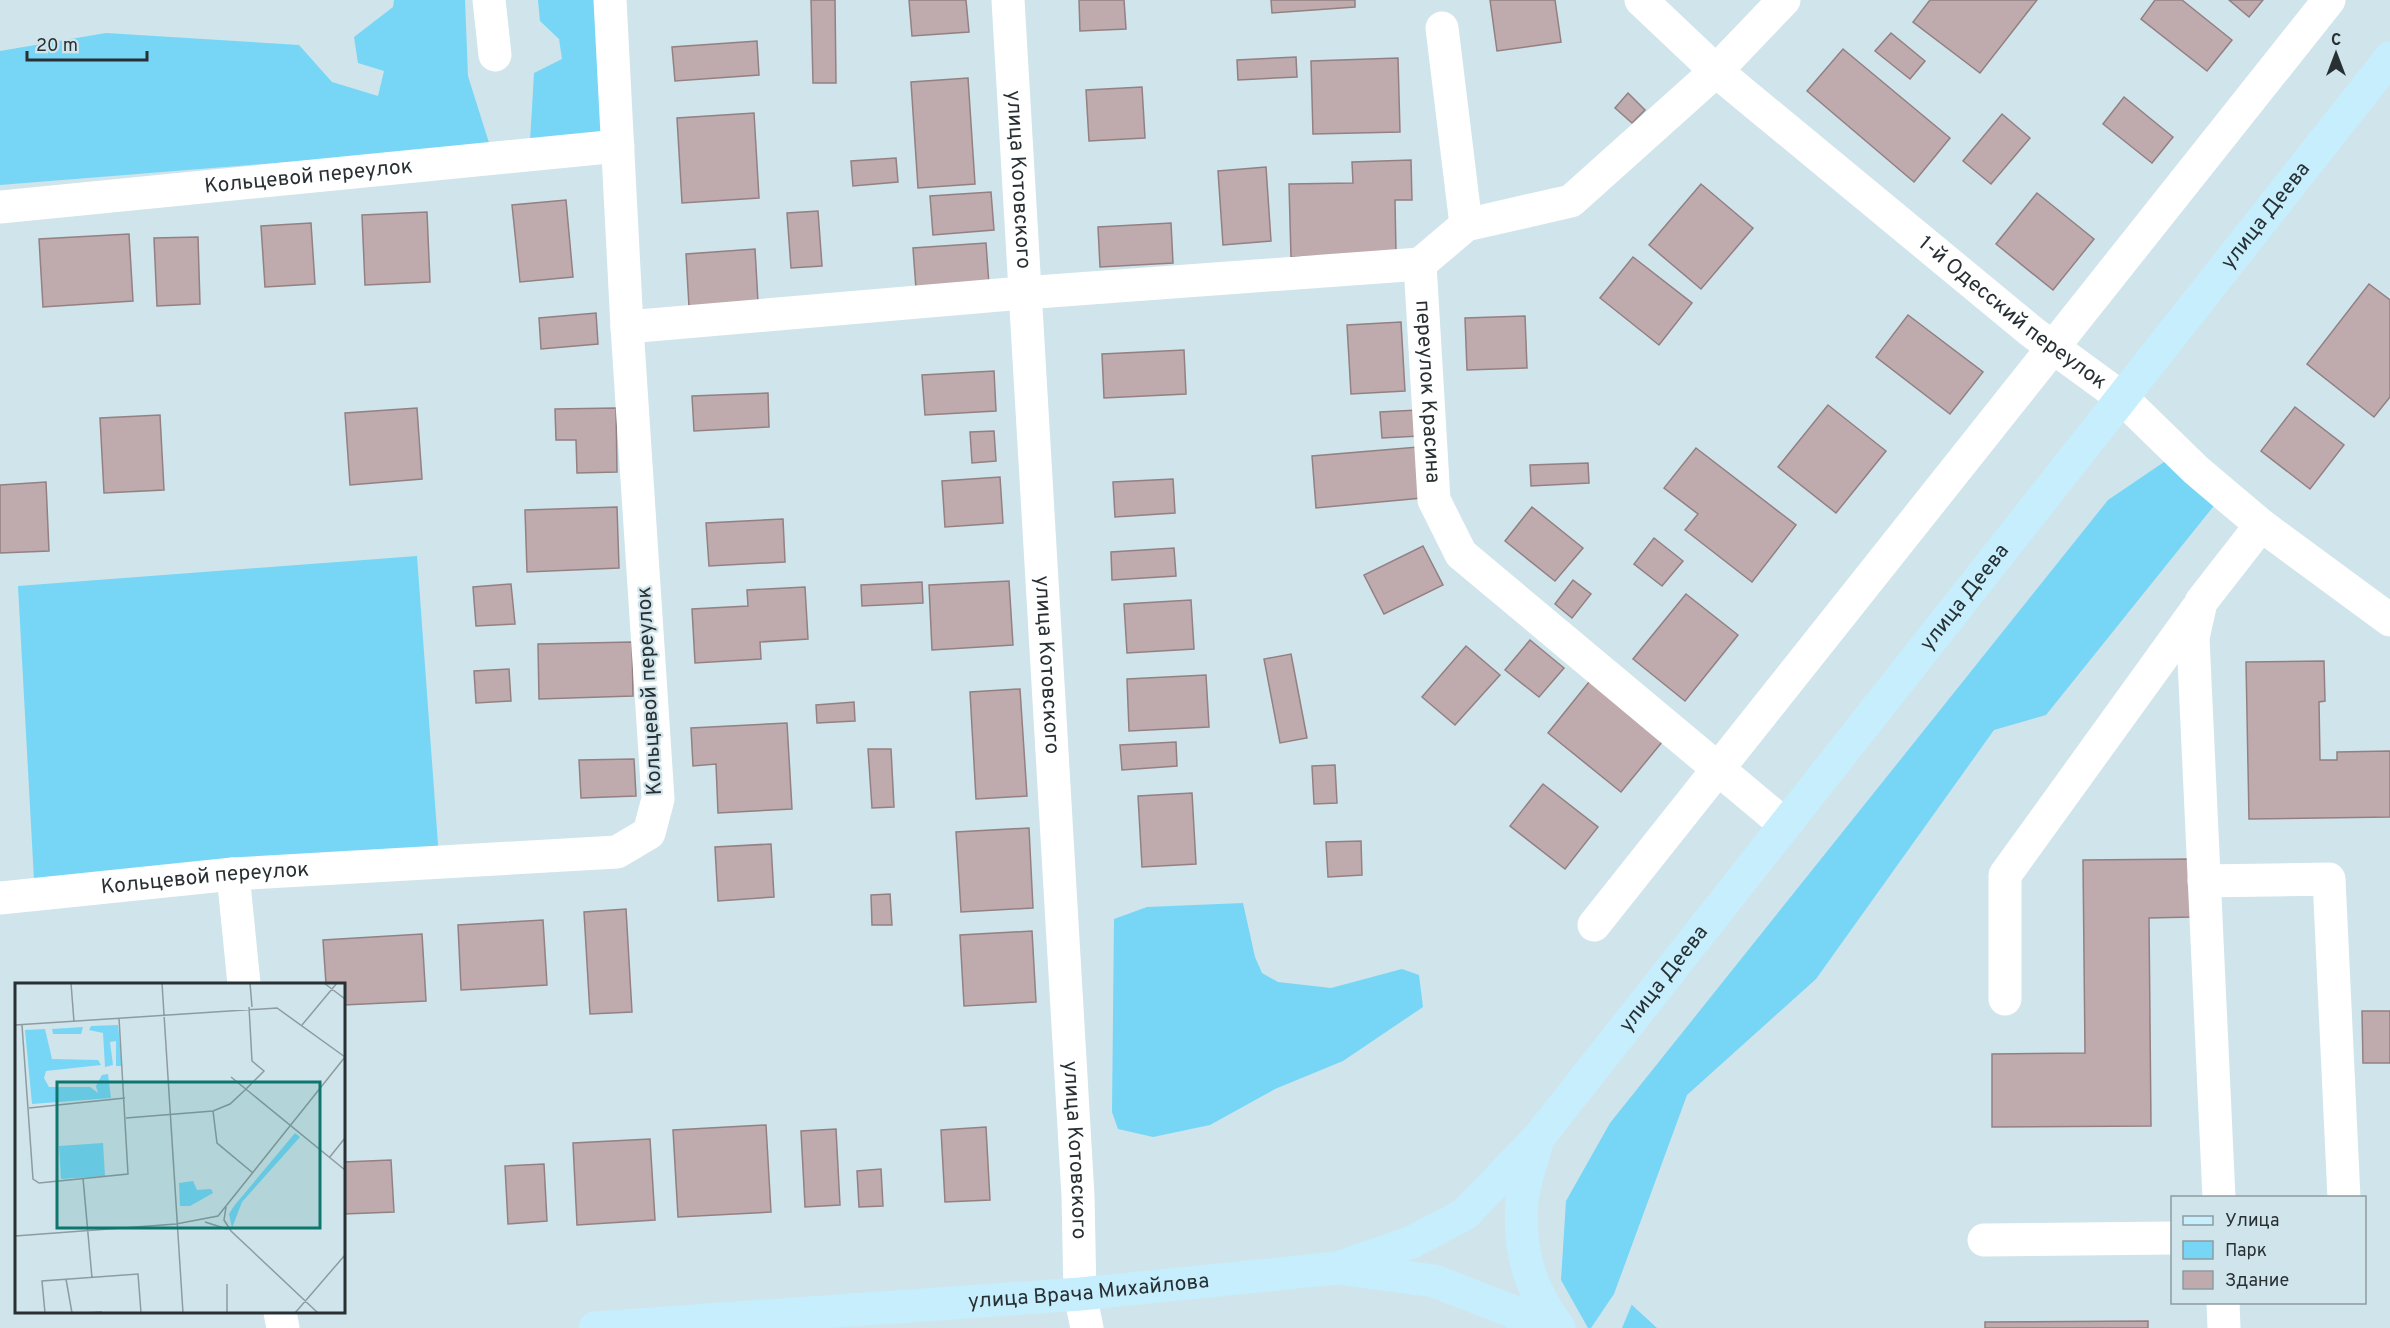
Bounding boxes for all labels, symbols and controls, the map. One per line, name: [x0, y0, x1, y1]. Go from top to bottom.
scale bar: [27, 24, 147, 62]
north arrow: [2306, 24, 2366, 84]
text: С: [2331, 31, 2341, 51]
text: 20 m: [36, 35, 78, 58]
street label: улица Котовского: [1000, 90, 1037, 270]
street label: Кольцевой переулок: [203, 153, 414, 200]
street label: улица Деева: [2215, 157, 2316, 275]
street label: 1-й Одесский переулок: [1913, 230, 2112, 396]
street label: переулок Красина: [1409, 299, 1446, 484]
street label: улица Деева: [1914, 538, 2015, 656]
street label: улица Котовского: [1028, 575, 1066, 755]
street label: Кольцевой переулок: [631, 586, 669, 796]
street label: Кольцевой переулок: [99, 856, 310, 901]
street label: улица Деева: [1613, 920, 1714, 1038]
inset map: [15, 983, 345, 1313]
street label: улица Котовского: [1057, 1060, 1092, 1240]
legend: [2171, 1196, 2366, 1304]
text: Улица: [2225, 1210, 2279, 1233]
text: Парк: [2225, 1240, 2267, 1263]
street label: улица Врача Михайлова: [967, 1268, 1211, 1315]
text: Здание: [2225, 1270, 2289, 1293]

